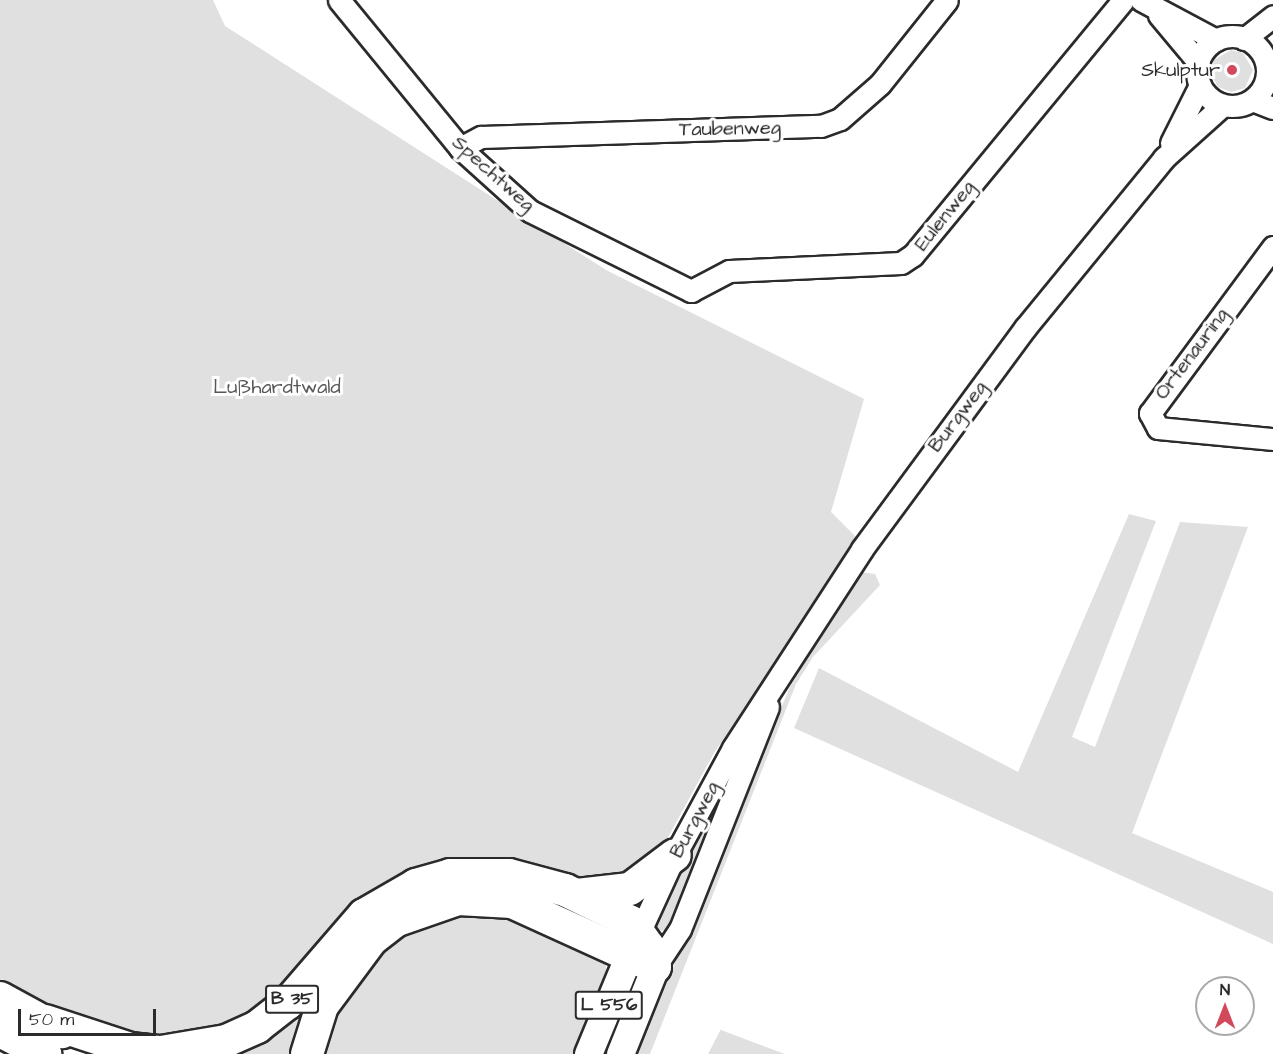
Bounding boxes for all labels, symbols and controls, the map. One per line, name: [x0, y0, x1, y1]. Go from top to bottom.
place label: Skulptur: [1141, 58, 1220, 82]
marker: Skulptur: [1225, 63, 1239, 77]
street label: Taubenweg: [679, 116, 781, 142]
street label: Spechtweg: [447, 131, 539, 217]
street label: Eulenweg: [909, 176, 981, 256]
street label: Ortenauring: [1150, 304, 1234, 404]
park label: Lußhardtwald: [213, 375, 341, 399]
street label: Burgweg: [923, 377, 993, 457]
street label: Burgweg: [665, 778, 725, 862]
north arrow: [1195, 976, 1255, 1036]
text: N: [1220, 979, 1230, 1001]
road number: B 35: [265, 984, 319, 1014]
road number: L 556: [574, 990, 644, 1020]
scale bar: [21, 997, 159, 1035]
text: 50 m: [29, 1007, 74, 1032]

